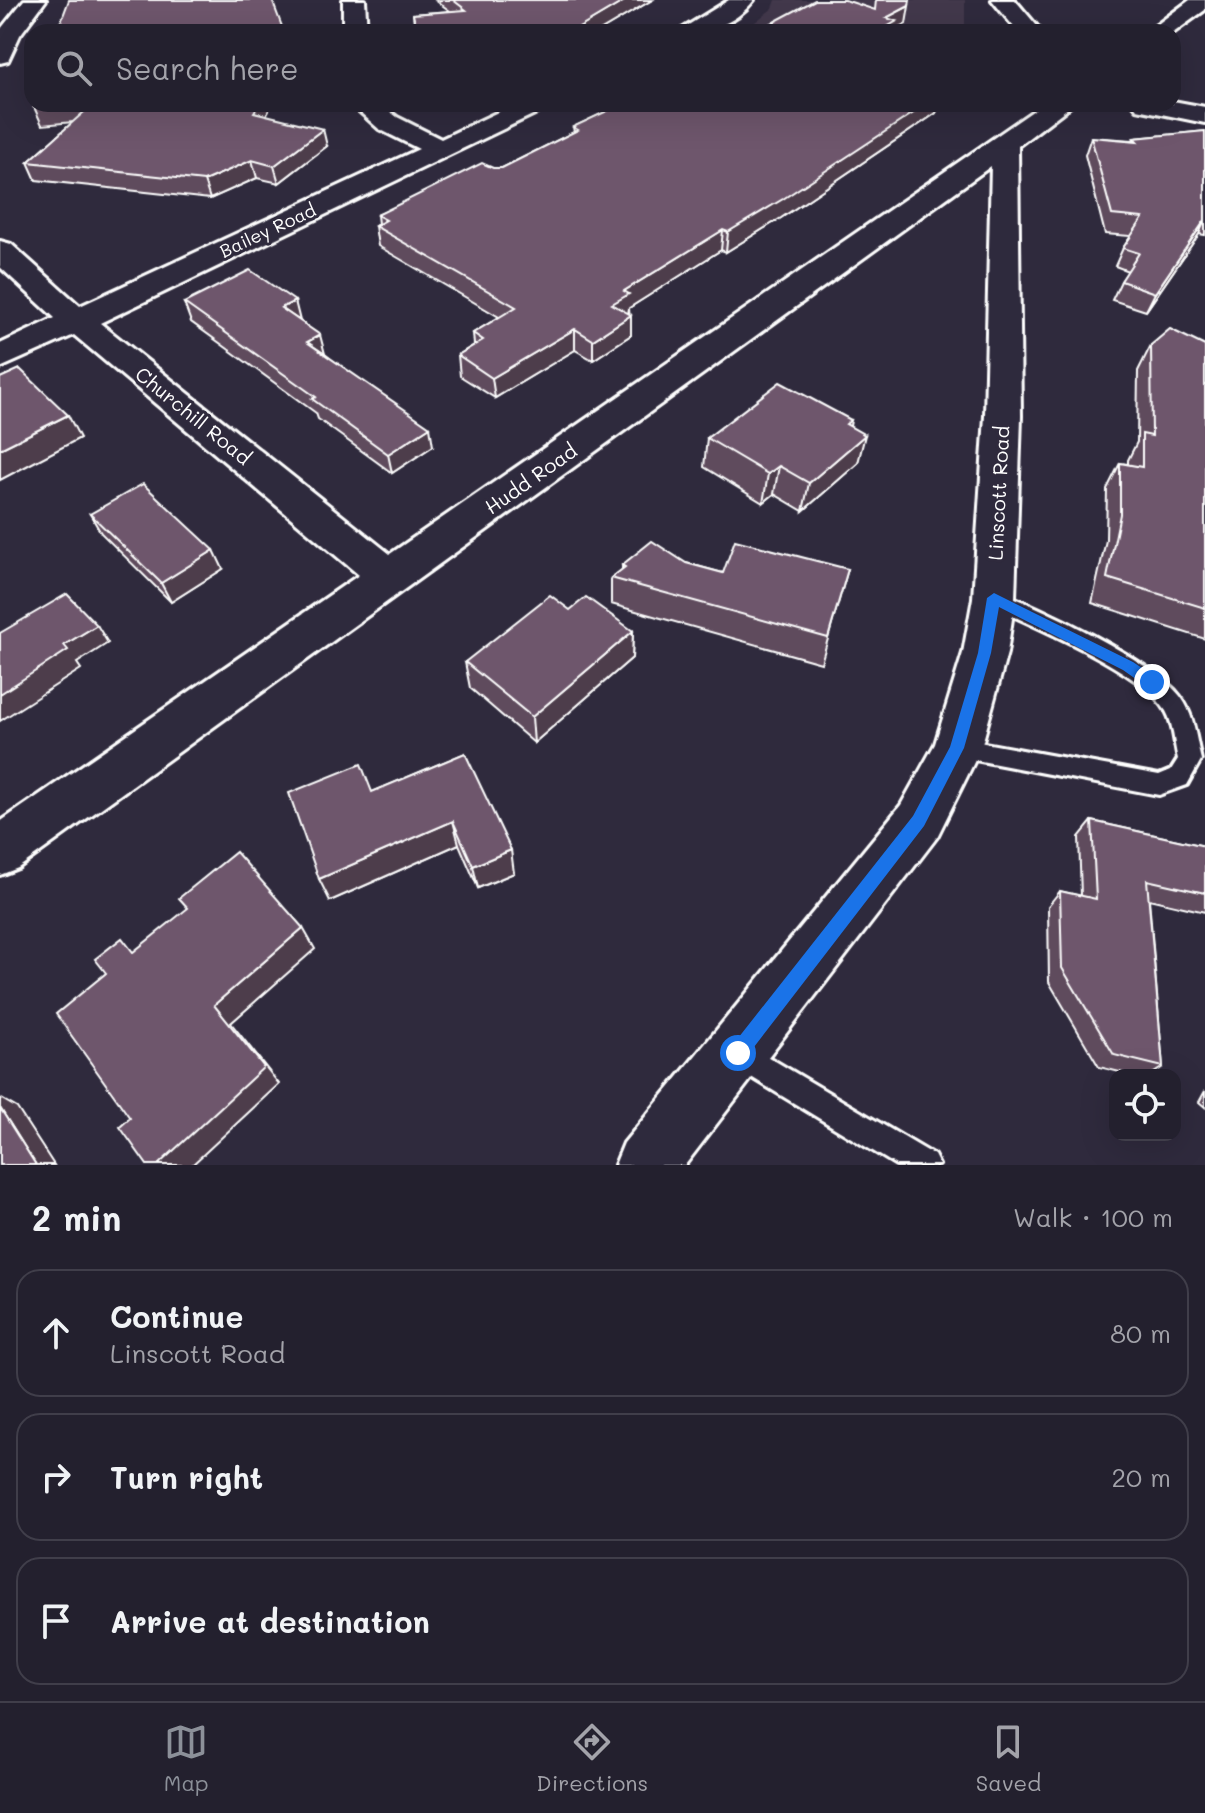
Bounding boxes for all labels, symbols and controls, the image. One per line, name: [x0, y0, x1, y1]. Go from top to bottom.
search box: [24, 24, 1181, 112]
icon: search: [52, 46, 96, 90]
text: Search here: [116, 48, 299, 88]
street label: Bailey Road: [216, 197, 320, 263]
street label: Churchill Road: [130, 360, 257, 470]
street label: Linscott Road: [981, 425, 1015, 561]
street label: Hudd Road: [479, 437, 582, 519]
route end: [1134, 664, 1170, 700]
route start: [720, 1035, 756, 1071]
map controls: [1109, 1069, 1181, 1141]
button: locate: [1109, 1069, 1181, 1141]
text: 2 min: [32, 1195, 121, 1240]
text: Walk · 100 m: [1013, 1200, 1173, 1234]
text: Continue: [110, 1296, 243, 1336]
icon: ahead: [34, 1311, 78, 1355]
text: 80 m: [1110, 1316, 1171, 1350]
text: Linscott Road: [110, 1336, 285, 1370]
icon: right: [34, 1455, 78, 1499]
text: Turn right: [110, 1457, 263, 1497]
text: 20 m: [1111, 1460, 1171, 1494]
icon: arrive: [34, 1599, 78, 1643]
text: Arrive at destination: [110, 1601, 430, 1641]
tab: Map: [164, 1720, 209, 1797]
tab: Directions: [536, 1720, 648, 1797]
tab: Saved: [976, 1720, 1041, 1797]

